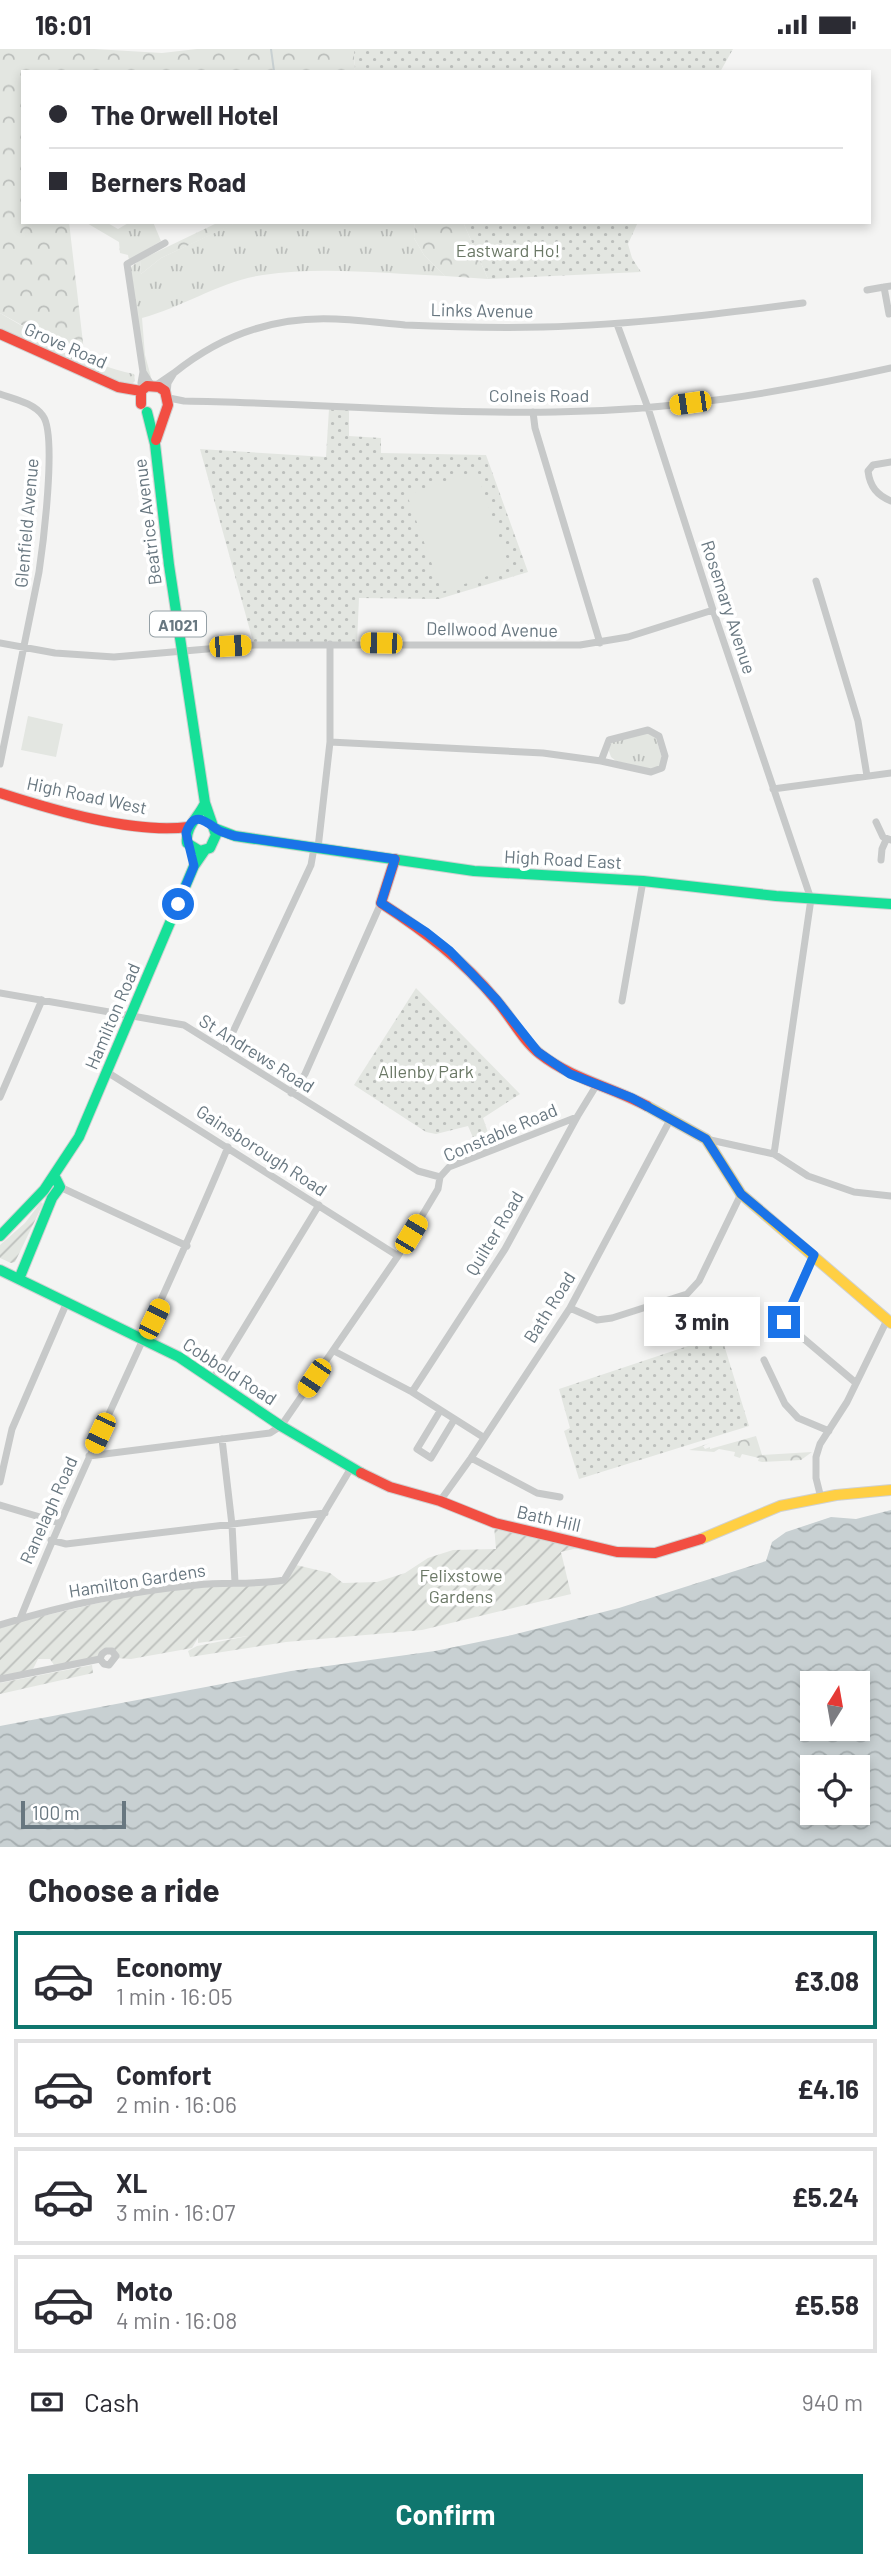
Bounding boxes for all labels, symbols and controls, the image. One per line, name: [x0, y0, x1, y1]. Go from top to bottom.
text: 16:01: [35, 9, 91, 40]
text: The Orwell Hotel: [91, 99, 278, 130]
text: Berners Road: [91, 166, 246, 197]
park label: Eastward Ho!: [456, 239, 560, 261]
street label: Links Avenue: [430, 298, 534, 322]
street label: Grove Road: [21, 317, 111, 373]
street label: Colneis Road: [489, 384, 589, 406]
car: [668, 390, 713, 416]
street label: Glenfield Avenue: [9, 457, 43, 589]
street label: Beatrice Avenue: [128, 457, 166, 587]
street label: Rosemary Avenue: [697, 537, 761, 677]
road number: A1021: [150, 611, 206, 637]
street label: Dellwood Avenue: [426, 617, 558, 641]
car: [360, 632, 403, 654]
car: [209, 634, 252, 658]
street label: High Road West: [25, 772, 149, 818]
street label: High Road East: [504, 845, 622, 873]
route start: [162, 888, 194, 920]
street label: Hamilton Road: [80, 959, 144, 1073]
street label: St Andrews Road: [195, 1009, 319, 1097]
park label: Allenby Park: [378, 1060, 474, 1082]
street label: Constable Road: [440, 1098, 560, 1166]
street label: Gainsborough Road: [193, 1100, 331, 1200]
street label: Quilter Road: [460, 1187, 528, 1279]
car: [392, 1211, 431, 1257]
street label: Bath Road: [518, 1267, 580, 1347]
car: [136, 1296, 173, 1342]
callout: 3 min: [644, 1297, 760, 1347]
route end: [768, 1306, 800, 1338]
text: 3 min: [675, 1307, 729, 1335]
street label: Cobbold Road: [179, 1333, 281, 1409]
car: [294, 1355, 335, 1401]
car: [82, 1410, 119, 1456]
street label: Ranelagh Road: [14, 1453, 82, 1567]
street label: Bath Hill: [515, 1500, 583, 1536]
street label: Hamilton Gardens: [67, 1558, 207, 1602]
park label: Felixstowe Gardens: [420, 1564, 503, 1607]
north arrow: [800, 1671, 870, 1741]
map controls: [800, 1671, 870, 1825]
button: locate: [800, 1755, 870, 1825]
scale bar: [21, 1798, 126, 1830]
text: 100 m: [32, 1801, 80, 1824]
text: Choose a ride: [28, 1870, 220, 1908]
icon: car: [32, 1949, 95, 2012]
text: Economy: [116, 1951, 222, 1982]
text: £3.08: [794, 1965, 859, 1996]
text: 1 min · 16:05: [116, 1982, 232, 2010]
icon: car: [32, 2057, 95, 2120]
text: Comfort: [116, 2059, 212, 2090]
text: £4.16: [797, 2073, 859, 2104]
text: 2 min · 16:06: [116, 2090, 237, 2118]
icon: car: [32, 2165, 95, 2228]
text: XL: [116, 2167, 147, 2198]
text: £5.24: [792, 2181, 859, 2212]
text: 3 min · 16:07: [116, 2198, 235, 2226]
icon: car: [32, 2273, 95, 2336]
text: Moto: [116, 2275, 173, 2306]
text: £5.58: [794, 2289, 859, 2320]
text: 4 min · 16:08: [116, 2306, 237, 2334]
icon: cash: [28, 2383, 66, 2421]
text: Cash: [84, 2386, 139, 2417]
text: 940 m: [802, 2388, 863, 2416]
button: Confirm: [28, 2474, 863, 2554]

